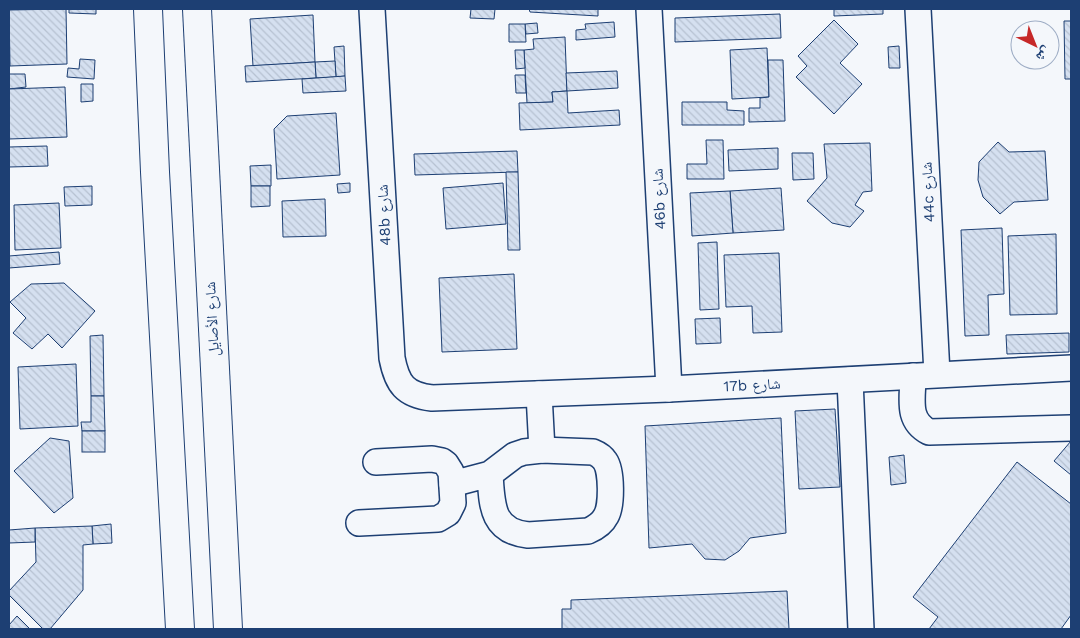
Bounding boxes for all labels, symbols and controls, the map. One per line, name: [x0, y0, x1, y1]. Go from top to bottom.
north arrow: [1010, 20, 1060, 70]
text: ش: [1032, 43, 1055, 66]
street label: 44c شارع: [917, 161, 940, 223]
street label: 46b شارع: [648, 168, 671, 230]
street label: 48b شارع: [373, 184, 396, 246]
street label: شارع الأصايل: [201, 281, 224, 357]
street label: 17b شارع: [723, 375, 781, 396]

